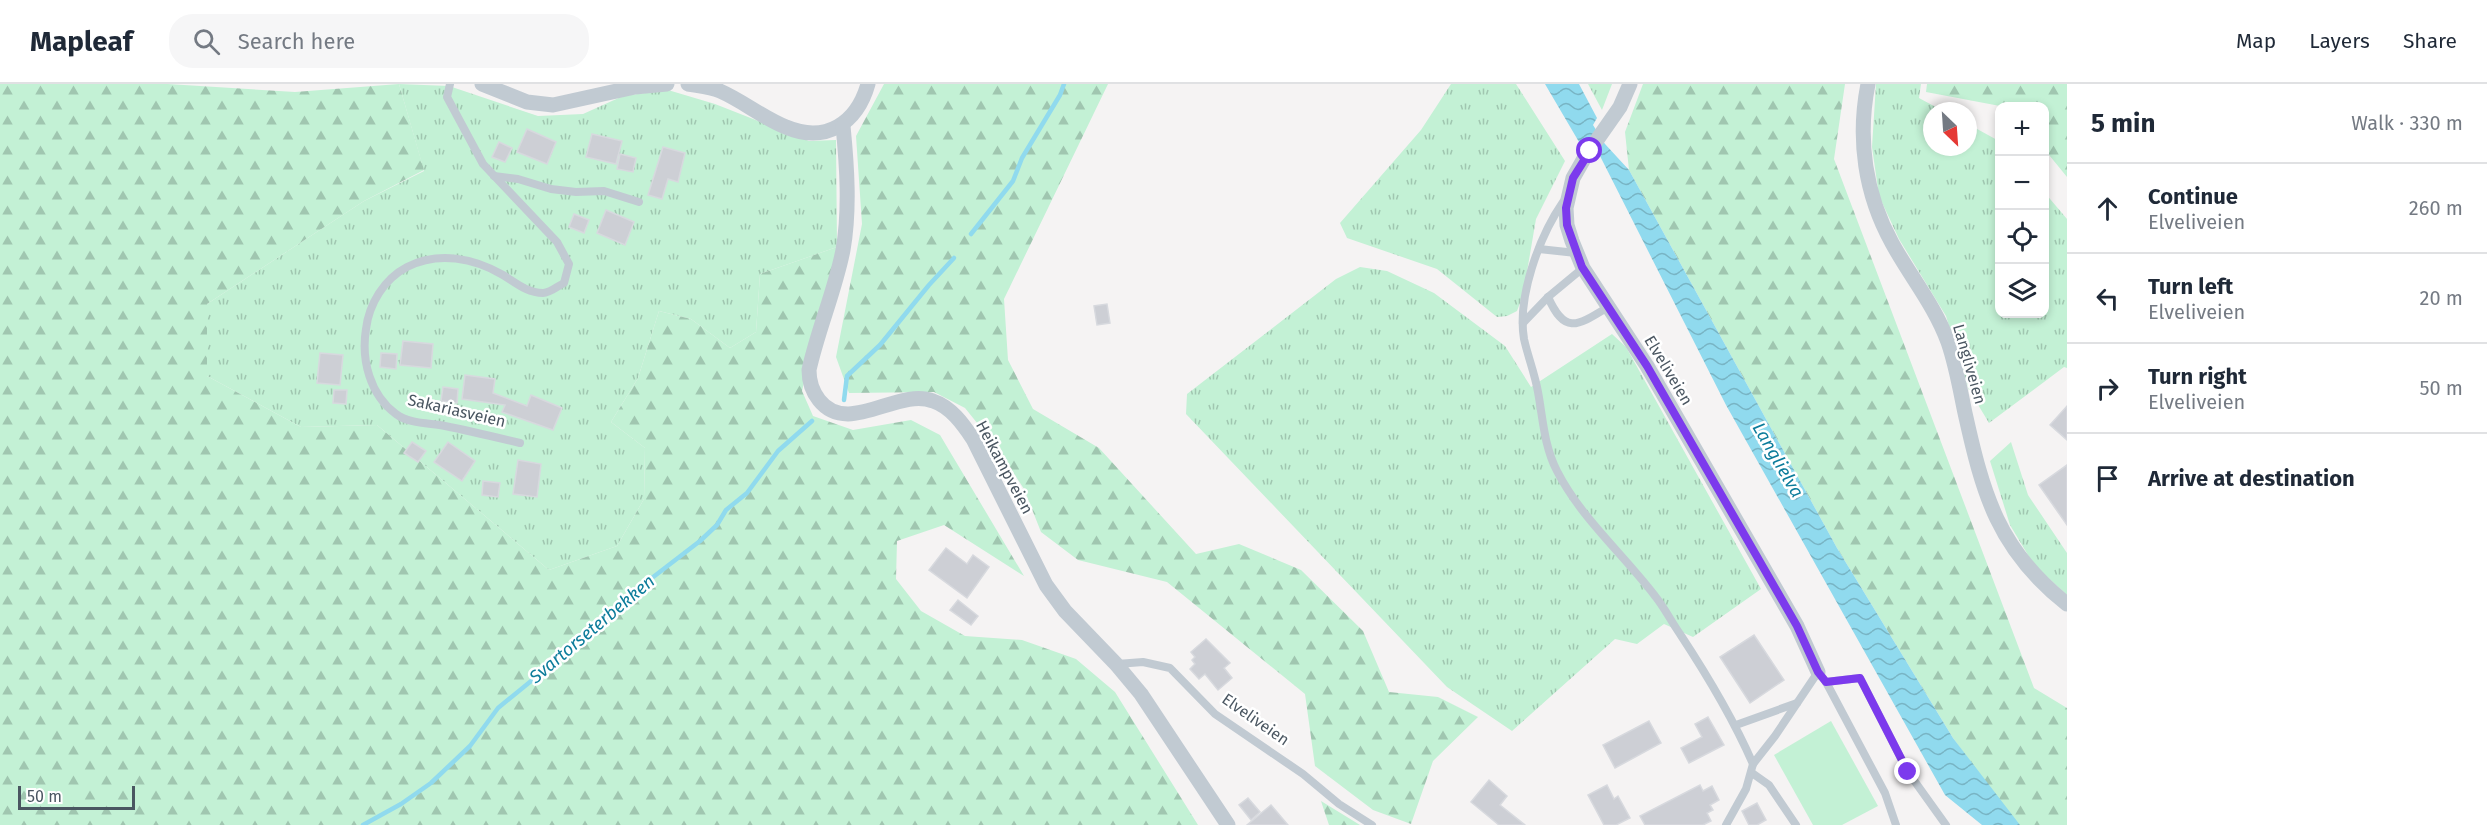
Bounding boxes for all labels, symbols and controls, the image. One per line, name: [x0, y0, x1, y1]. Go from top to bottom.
search box: [169, 14, 589, 68]
text: Mapleaf: [30, 25, 133, 58]
icon: search: [190, 25, 223, 58]
text: Search here: [238, 28, 355, 55]
text: Map: [2236, 28, 2276, 54]
text: Layers: [2309, 28, 2370, 54]
text: Share: [2403, 28, 2457, 54]
north arrow: [1923, 102, 1977, 156]
map controls: [1995, 102, 2049, 318]
button: +: [1995, 102, 2049, 156]
text: 5 min: [2091, 108, 2155, 139]
text: Walk · 330 m: [2351, 111, 2463, 135]
route start: [1576, 137, 1602, 163]
button: −: [1995, 156, 2049, 210]
text: Continue: [2148, 183, 2238, 210]
icon: ahead: [2091, 192, 2124, 225]
text: 260 m: [2409, 196, 2463, 220]
button: locate: [1995, 210, 2049, 264]
text: Elveliveien: [2148, 210, 2245, 234]
button: layers: [1995, 264, 2049, 318]
text: Turn left: [2148, 273, 2233, 300]
icon: left: [2091, 282, 2124, 315]
text: 20 m: [2420, 286, 2463, 310]
text: Elveliveien: [2148, 300, 2245, 324]
street label: Langliveien: [1949, 322, 1990, 406]
street label: Elveliveien: [1640, 332, 1697, 409]
text: Turn right: [2148, 363, 2247, 390]
icon: right: [2091, 372, 2124, 405]
text: 50 m: [2419, 376, 2463, 400]
street label: Sakariasveien: [406, 390, 508, 431]
text: Elveliveien: [2148, 390, 2245, 414]
street label: Heikampveien: [972, 417, 1037, 517]
water label: Langlielva: [1748, 419, 1808, 501]
icon: arrive: [2091, 462, 2124, 495]
text: Arrive at destination: [2148, 465, 2355, 492]
water label: Svartorseterbekken: [524, 570, 659, 689]
street label: Elveliveien: [1218, 689, 1293, 750]
route end: [1894, 758, 1920, 784]
scale bar: [18, 783, 135, 810]
text: 50 m: [27, 787, 62, 806]

